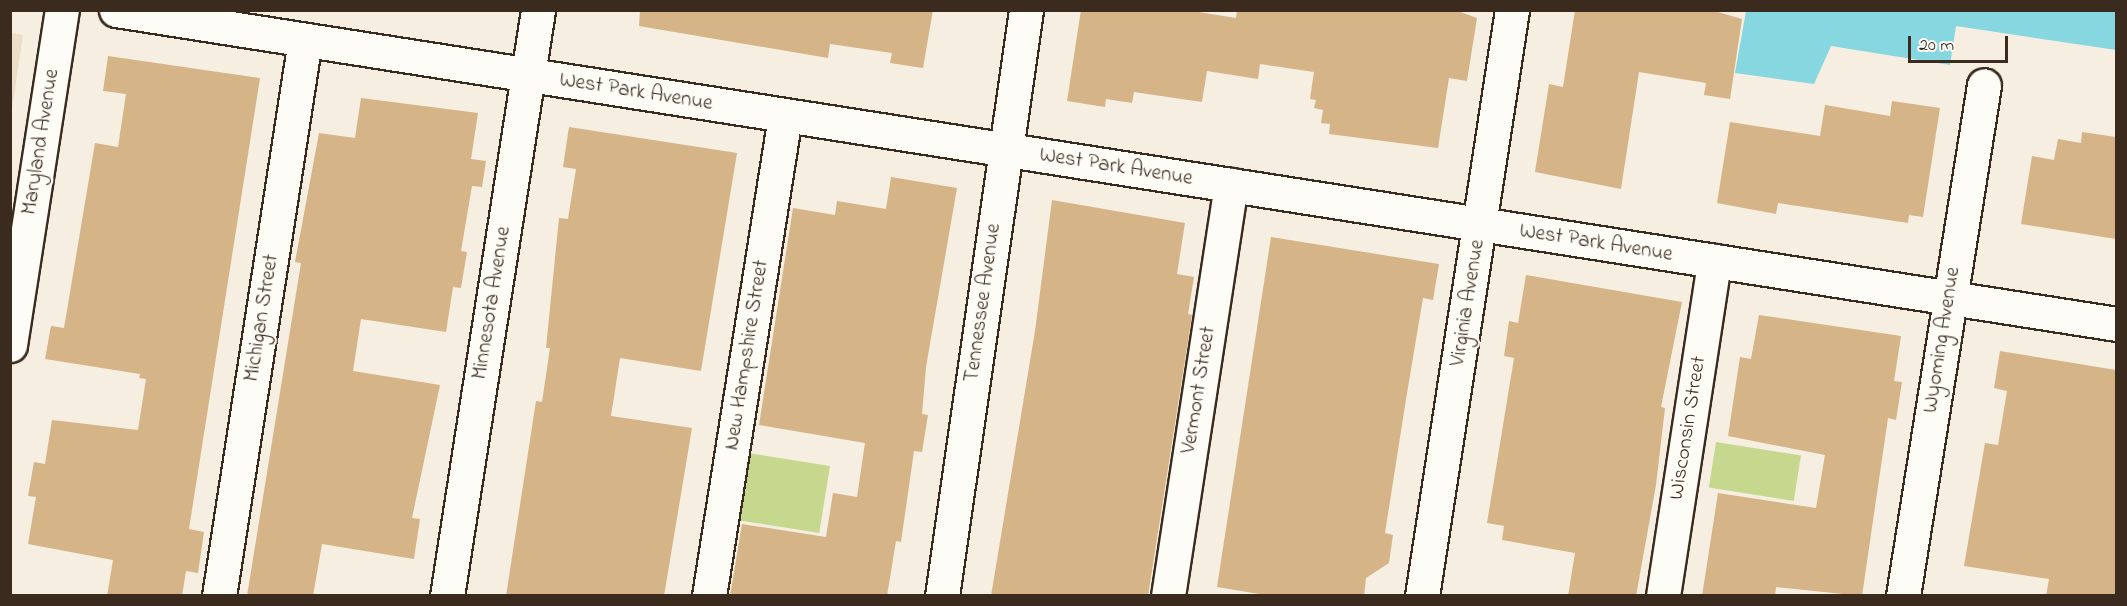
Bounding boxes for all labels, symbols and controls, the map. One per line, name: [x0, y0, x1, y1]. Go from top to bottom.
scale bar: [1911, 24, 2012, 62]
text: 20 m: [1919, 33, 1954, 59]
street label: Maryland Avenue: [17, 67, 65, 217]
street label: West Park Avenue: [558, 67, 714, 117]
street label: West Park Avenue: [1038, 142, 1194, 192]
street label: West Park Avenue: [1518, 218, 1674, 268]
street label: Tennessee Avenue: [959, 222, 1007, 384]
street label: Minnesota Avenue: [467, 225, 517, 381]
street label: Virginia Avenue: [1446, 238, 1490, 368]
street label: Michigan Street: [239, 252, 285, 384]
street label: New Hampshire Street: [720, 258, 774, 452]
street label: Wyoming Avenue: [1918, 265, 1966, 415]
street label: Vermont Street: [1176, 325, 1222, 455]
street label: Wisconsin Street: [1664, 354, 1712, 502]

